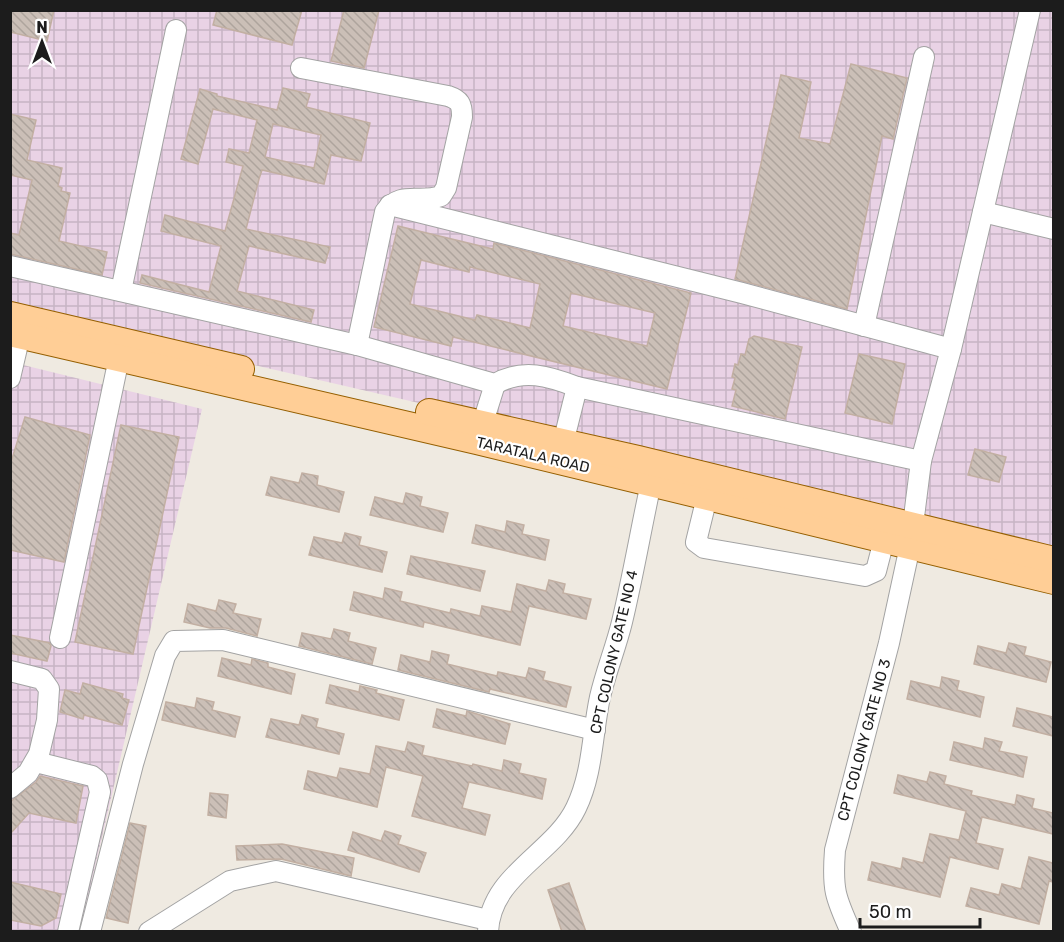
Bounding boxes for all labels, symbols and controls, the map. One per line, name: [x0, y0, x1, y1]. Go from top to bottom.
north arrow: [12, 12, 72, 72]
text: N: [36, 18, 48, 37]
street label: TARATALA ROAD: [474, 433, 592, 477]
street label: CPT COLONY GATE NO 4: [586, 568, 642, 736]
street label: CPT COLONY GATE NO 3: [834, 657, 894, 823]
scale bar: [860, 891, 980, 929]
text: 50 m: [869, 901, 912, 923]

